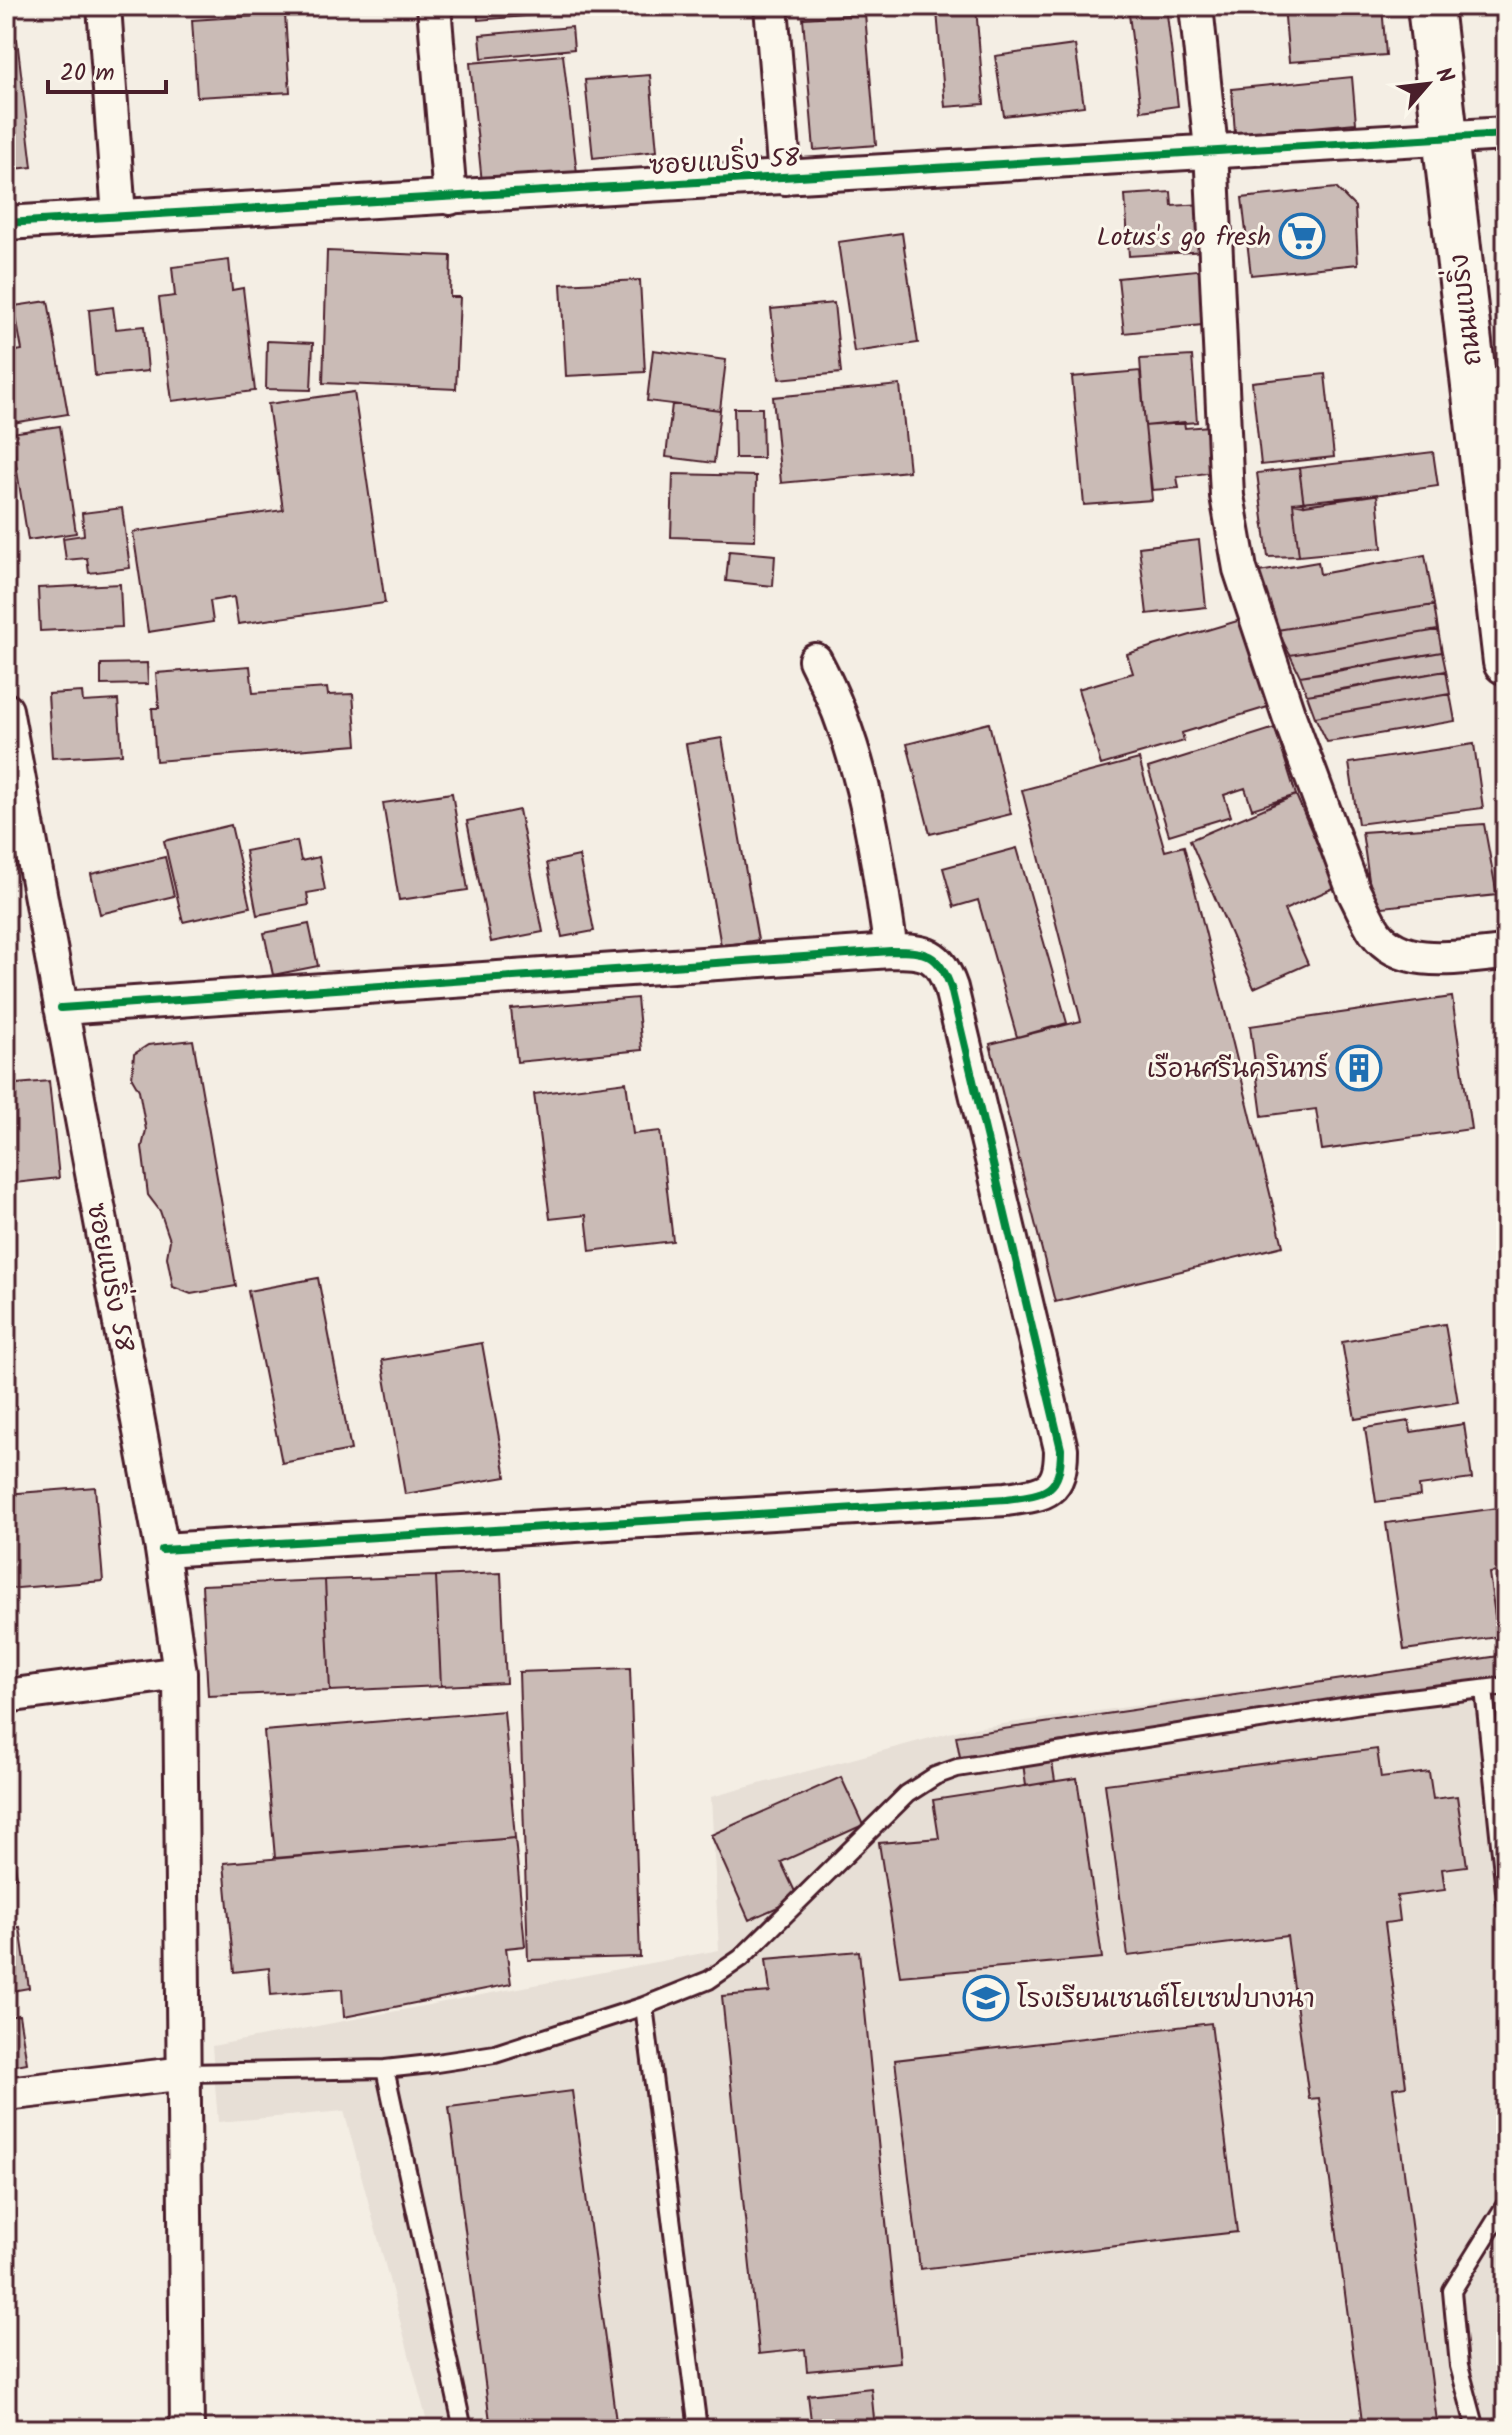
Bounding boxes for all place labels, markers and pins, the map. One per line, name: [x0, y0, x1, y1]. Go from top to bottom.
supermarket icon: Lotus's go fresh: [1278, 212, 1326, 260]
place label: Lotus's go fresh: [1096, 217, 1271, 259]
building icon: เรือนศรีนครินทร์: [1335, 1044, 1383, 1092]
place label: เรือนศรีนครินทร์: [1147, 1049, 1328, 1091]
school or university icon: โรงเรียนเซนต์โยเซฟบางนา: [962, 1974, 1010, 2022]
place label: โรงเรียนเซนต์โยเซฟบางนา: [1017, 1979, 1315, 2021]

